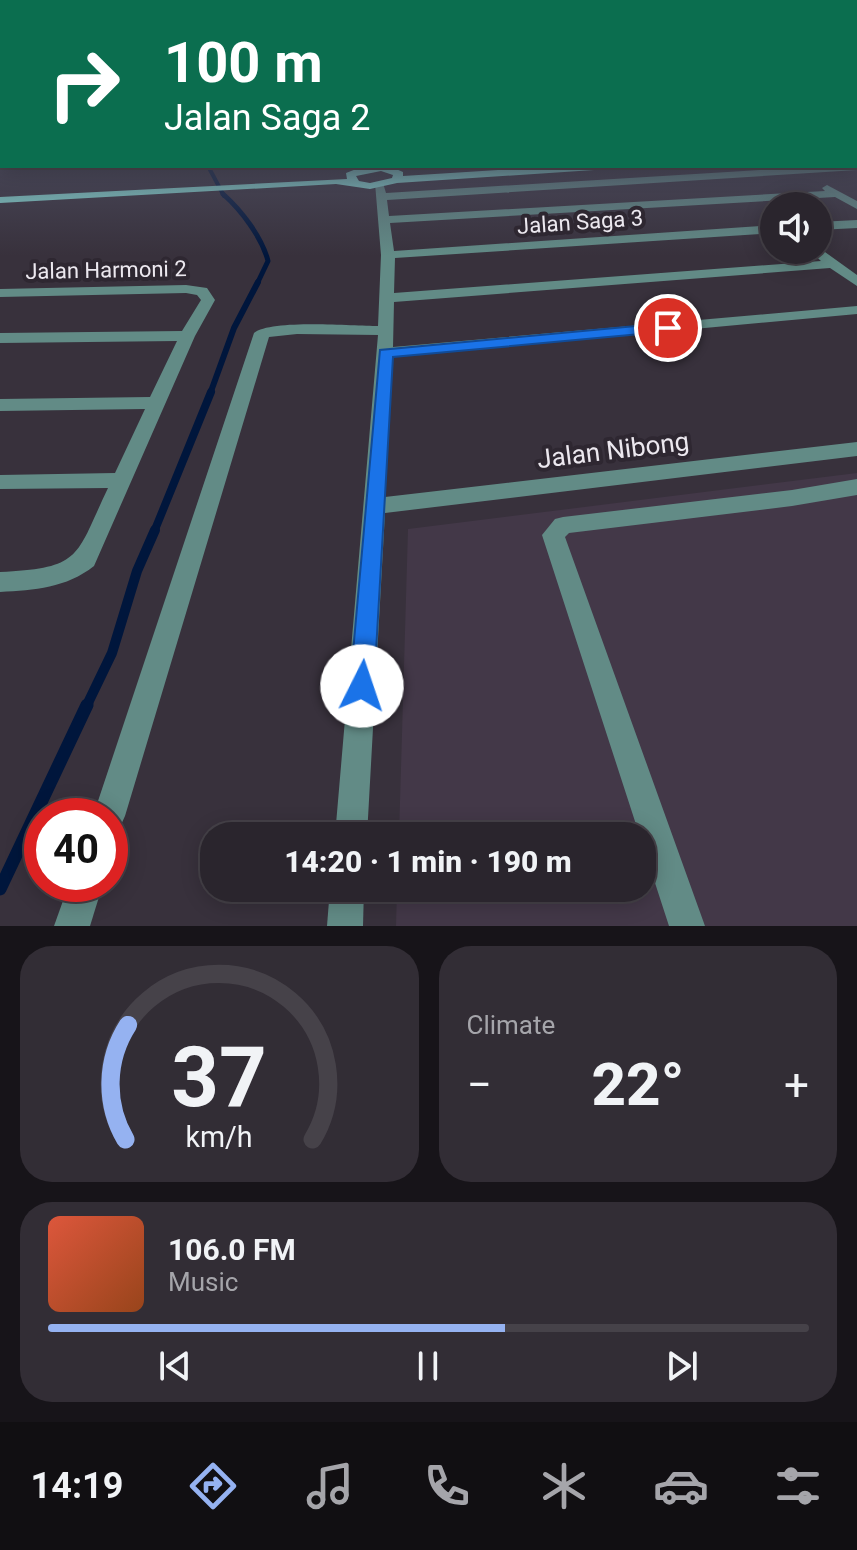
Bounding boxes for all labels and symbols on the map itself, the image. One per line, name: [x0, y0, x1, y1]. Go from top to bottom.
street label: Jalan Saga 3: [516, 205, 644, 239]
street label: Jalan Harmoni 2: [25, 256, 187, 284]
pin: [634, 294, 702, 362]
street label: Jalan Nibong: [535, 426, 691, 474]
position arrow: [320, 644, 404, 728]
speed limit sign: 40: [24, 798, 128, 902]

